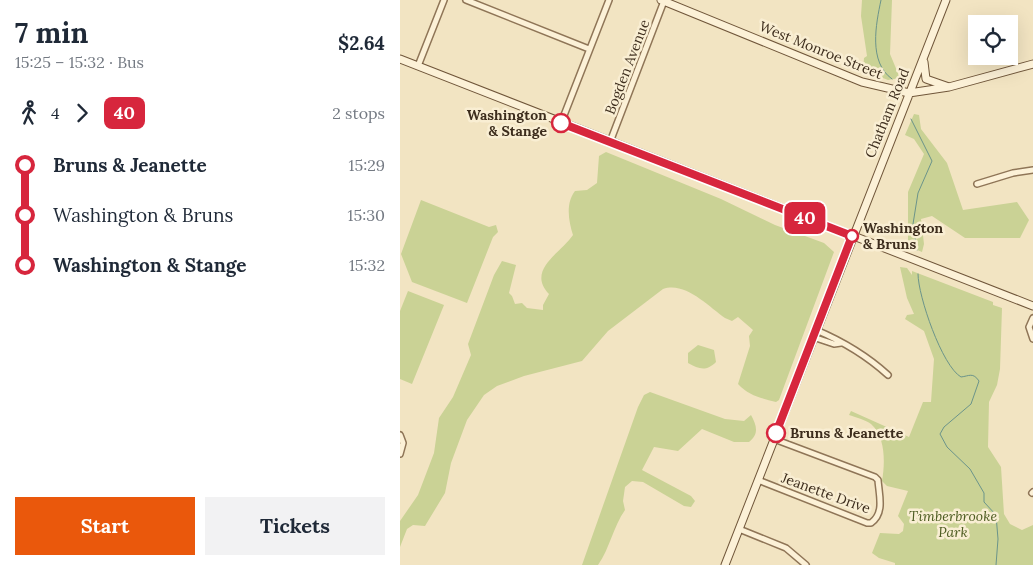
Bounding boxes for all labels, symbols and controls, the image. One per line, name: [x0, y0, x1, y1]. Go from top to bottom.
text: 7 min: [15, 15, 88, 51]
map controls: [968, 15, 1018, 65]
button: locate: [968, 15, 1018, 65]
street label: Bogden Avenue: [601, 17, 654, 117]
street label: West Monroe Street: [757, 17, 886, 83]
text: $2.64: [338, 31, 385, 55]
text: 15:25 – 15:32 · Bus: [15, 52, 144, 72]
street label: Chatham Road: [861, 66, 913, 160]
icon: walk: [15, 99, 43, 127]
icon: forward: [68, 99, 96, 127]
text: 40: [114, 101, 135, 124]
text: 4: [51, 103, 60, 123]
text: 2 stops: [332, 103, 385, 123]
place label: Washington & Stange: [467, 106, 547, 140]
marker: Washington & Stange: [551, 113, 571, 133]
text: Bruns & Jeanette: [53, 153, 207, 177]
text: 15:29: [349, 155, 385, 175]
line badge: 40: [782, 202, 828, 234]
text: Washington & Bruns: [53, 203, 233, 227]
text: 15:30: [348, 205, 385, 225]
text: 40: [794, 206, 816, 229]
place label: Washington & Bruns: [863, 219, 943, 253]
marker: Washington & Bruns: [845, 229, 859, 243]
text: Washington & Stange: [53, 253, 247, 277]
text: 15:32: [349, 255, 385, 275]
marker: Bruns & Jeanette: [766, 423, 786, 443]
place label: Bruns & Jeanette: [790, 424, 904, 442]
street label: Jeanette Drive: [778, 468, 873, 518]
button: Start: [15, 497, 195, 555]
button: Tickets: [205, 497, 385, 555]
park label: Timberbrooke Park: [909, 507, 997, 541]

